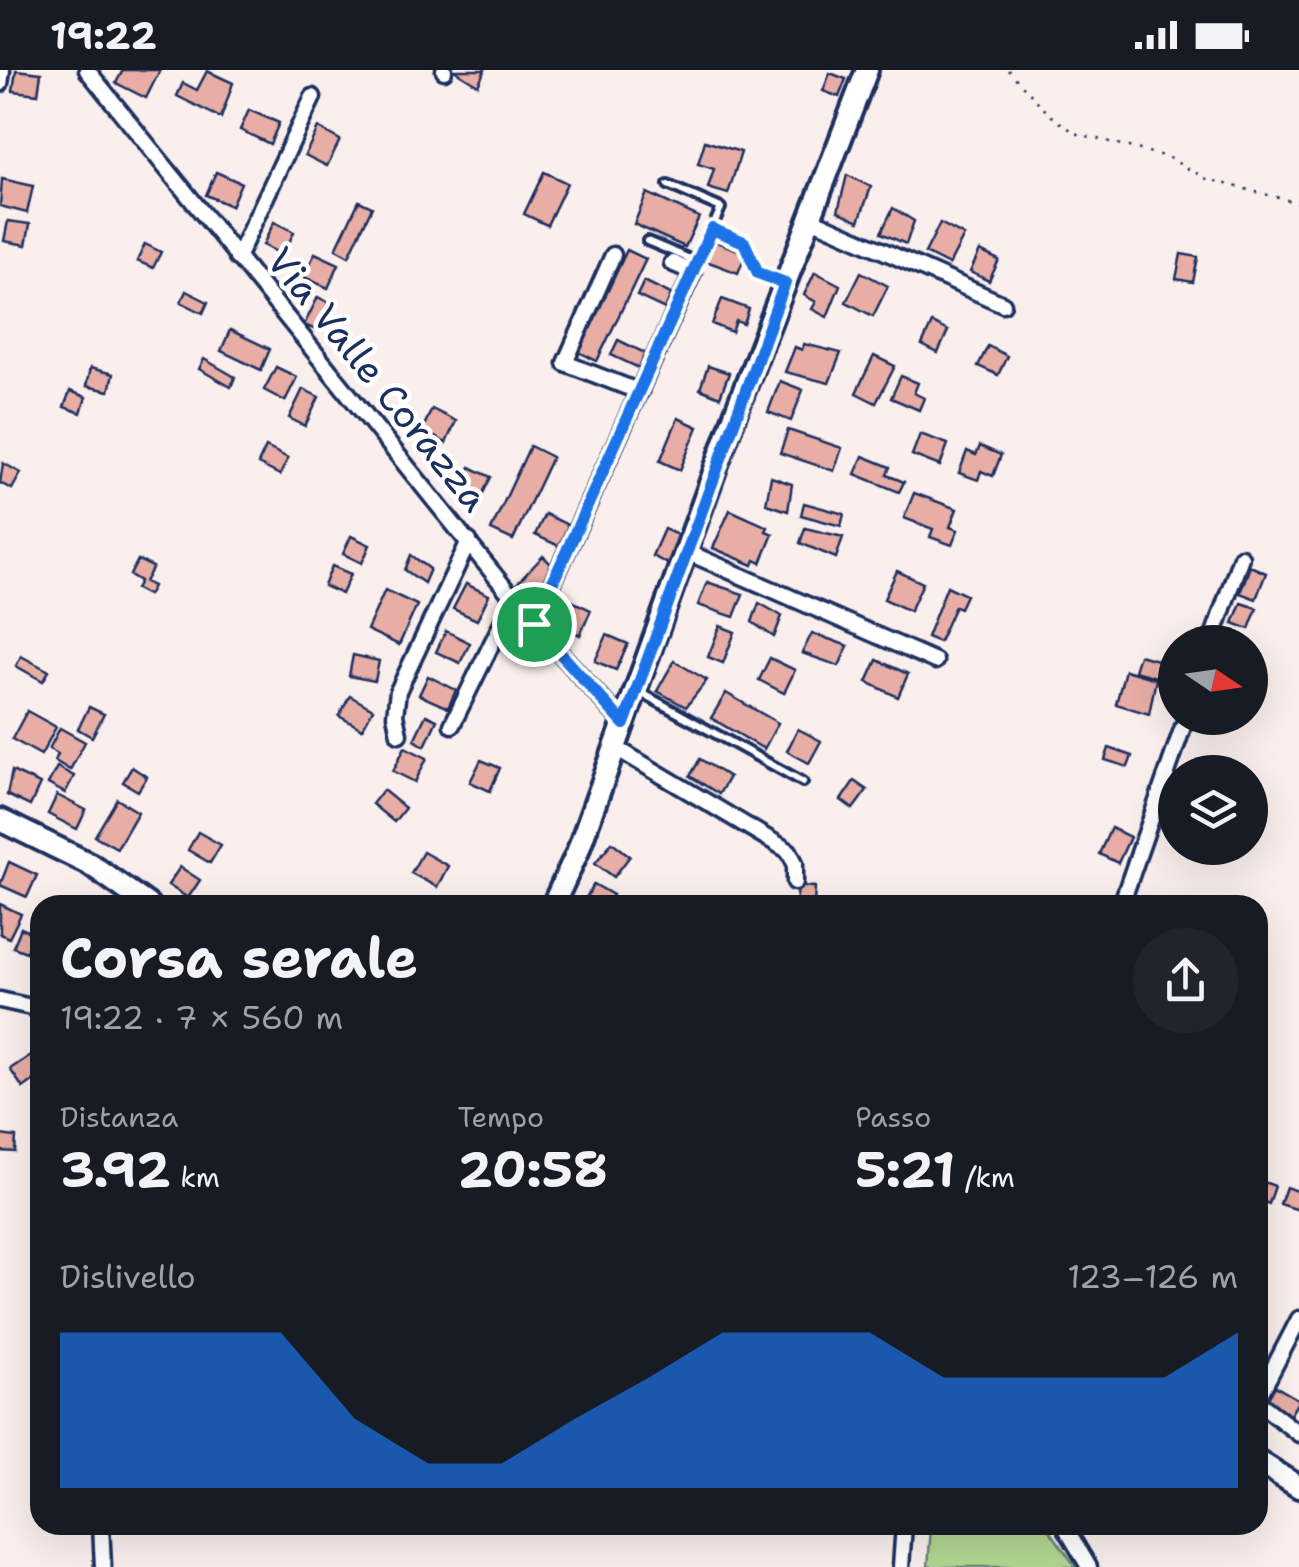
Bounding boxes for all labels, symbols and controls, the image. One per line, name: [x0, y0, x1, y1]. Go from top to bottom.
text: 19:22: [50, 10, 157, 61]
street label: Via Valle Corazza: [255, 236, 501, 522]
pin: [492, 582, 577, 667]
icon: arrive: [507, 597, 562, 652]
north arrow: [1158, 625, 1268, 735]
map controls: [1158, 625, 1268, 865]
button: layers: [1158, 755, 1268, 865]
text: Corsa serale: [60, 921, 418, 995]
button: share: [1133, 928, 1238, 1033]
text: 19:22 · 7 × 560 m: [60, 996, 343, 1039]
text: Distanza: [60, 1098, 178, 1136]
text: Tempo: [458, 1098, 544, 1136]
text: Passo: [855, 1098, 931, 1136]
text: 3.92: [60, 1136, 171, 1203]
text: 20:58: [458, 1136, 608, 1203]
text: 5:21: [855, 1136, 955, 1203]
text: km: [171, 1158, 220, 1196]
text: /km: [955, 1158, 1015, 1196]
text: Dislivello: [60, 1255, 196, 1298]
text: 123–126 m: [1067, 1255, 1238, 1298]

